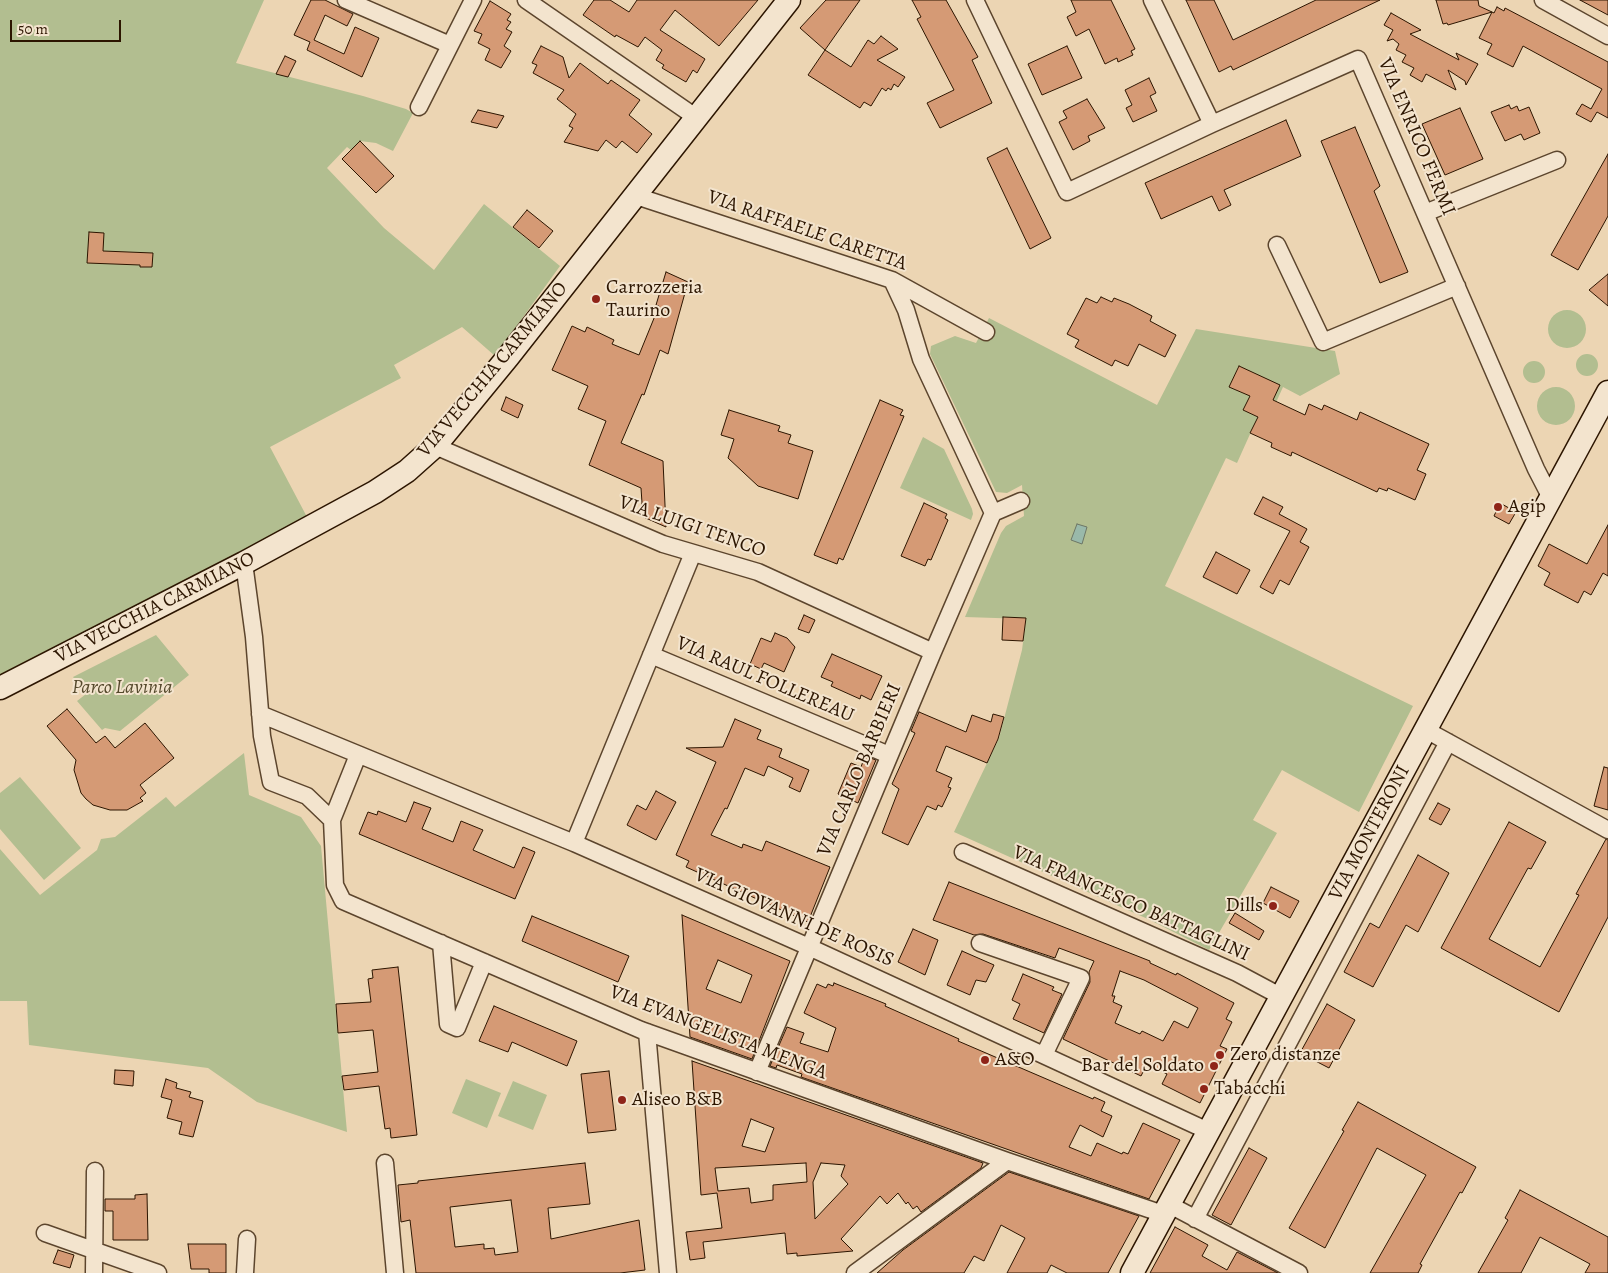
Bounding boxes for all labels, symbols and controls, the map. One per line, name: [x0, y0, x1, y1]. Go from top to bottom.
scale bar: [12, 10, 124, 42]
text: 50 m: [18, 19, 48, 39]
street label: VIA ENRICO FERMI: [1372, 55, 1460, 219]
street label: VIA RAFFAELE CARETTA: [704, 186, 910, 276]
place label: Carrozzeria Taurino: [606, 276, 703, 323]
street label: VIA VECCHIA CARMIANO: [413, 278, 573, 462]
marker: Carrozzeria Taurino: [590, 293, 602, 305]
street label: VIA LUIGI TENCO: [615, 491, 769, 563]
place label: Agip: [1508, 495, 1546, 519]
marker: Agip: [1492, 501, 1504, 513]
street label: VIA VECCHIA CARMIANO: [51, 547, 259, 669]
street label: VIA RAUL FOLLEREAU: [673, 632, 857, 728]
park label: Parco Lavinia: [72, 676, 172, 700]
street label: VIA CARLO BARBIERI: [813, 680, 907, 860]
street label: VIA MONTERONI: [1324, 761, 1416, 905]
street label: VIA FRANCESCO BATTAGLINI: [1009, 841, 1253, 967]
street label: VIA GIOVANNI DE ROSIS: [691, 863, 897, 973]
place label: Dills: [1226, 894, 1263, 918]
marker: Dills: [1267, 900, 1279, 912]
street label: VIA EVANGELISTA MENGA: [606, 980, 830, 1086]
place label: Zero distanze: [1230, 1043, 1341, 1067]
place label: A&O: [995, 1048, 1035, 1072]
marker: Zero distanze: [1214, 1049, 1226, 1061]
marker: A&O: [979, 1054, 991, 1066]
place label: Bar del Soldato: [1081, 1054, 1204, 1078]
marker: Bar del Soldato: [1208, 1060, 1220, 1072]
place label: Tabacchi: [1214, 1077, 1286, 1101]
marker: Tabacchi: [1198, 1083, 1210, 1095]
place label: Aliseo B&B: [632, 1088, 723, 1112]
marker: Aliseo B&B: [616, 1094, 628, 1106]

